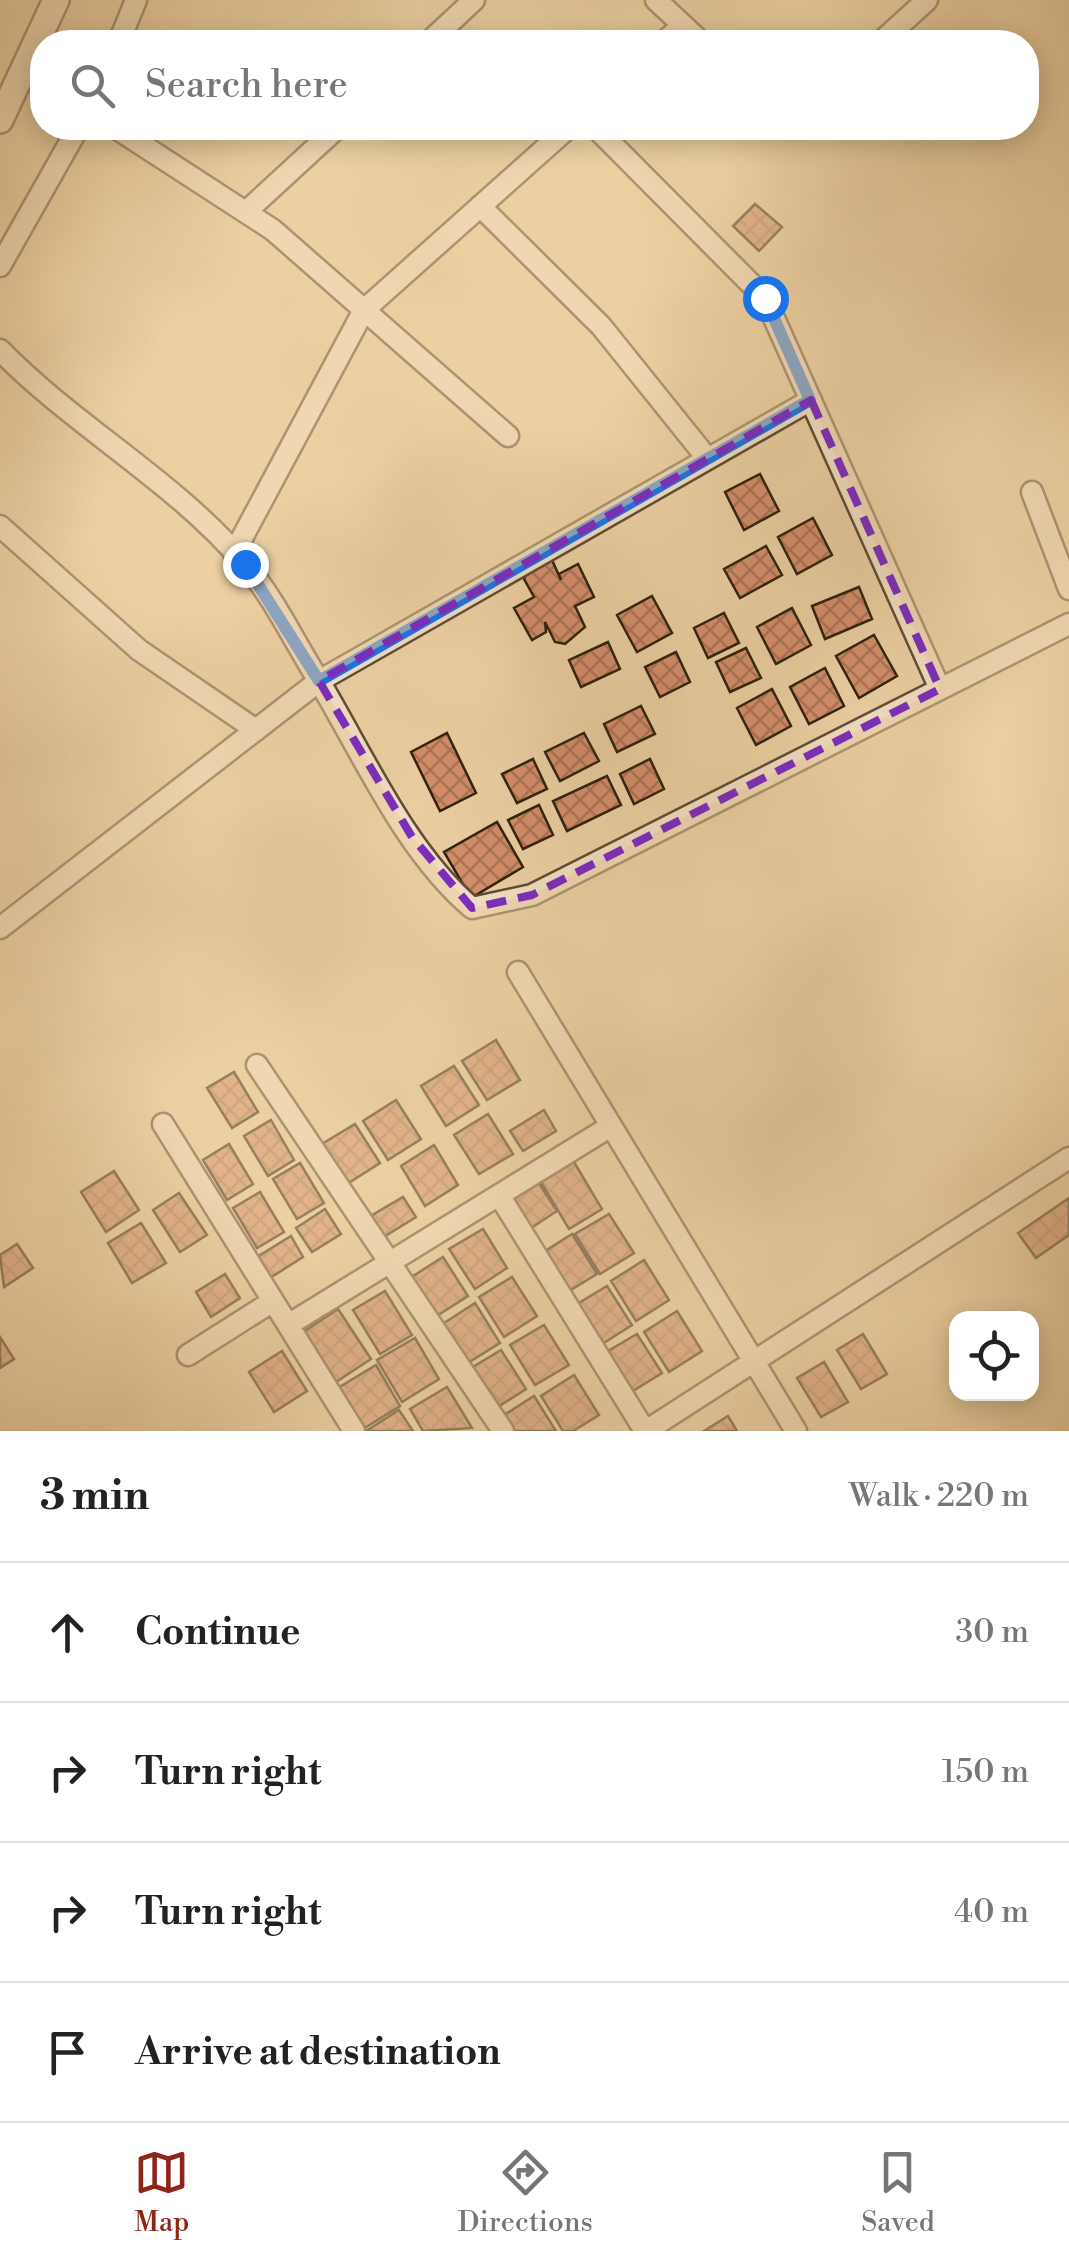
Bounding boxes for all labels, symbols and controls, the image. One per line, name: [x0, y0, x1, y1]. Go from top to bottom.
search box: [30, 30, 1039, 140]
icon: search: [65, 58, 120, 113]
text: Search here: [145, 62, 348, 109]
route start: [743, 276, 789, 322]
route end: [223, 542, 269, 588]
map controls: [949, 1311, 1039, 1401]
button: locate: [949, 1311, 1039, 1401]
text: 3 min: [40, 1470, 149, 1523]
text: Walk · 220 m: [849, 1476, 1029, 1516]
icon: ahead: [40, 1605, 95, 1660]
text: Continue: [135, 1609, 300, 1656]
text: 30 m: [955, 1612, 1029, 1652]
icon: right: [40, 1745, 95, 1800]
text: Turn right: [135, 1749, 321, 1796]
text: 150 m: [942, 1752, 1029, 1792]
icon: right: [40, 1885, 95, 1940]
text: Turn right: [135, 1889, 321, 1936]
text: 40 m: [954, 1892, 1029, 1932]
icon: arrive: [40, 2025, 95, 2080]
text: Arrive at destination: [135, 2029, 501, 2076]
tab: Map: [134, 2145, 189, 2240]
tab: Directions: [458, 2145, 593, 2240]
tab: Saved: [861, 2145, 935, 2240]

